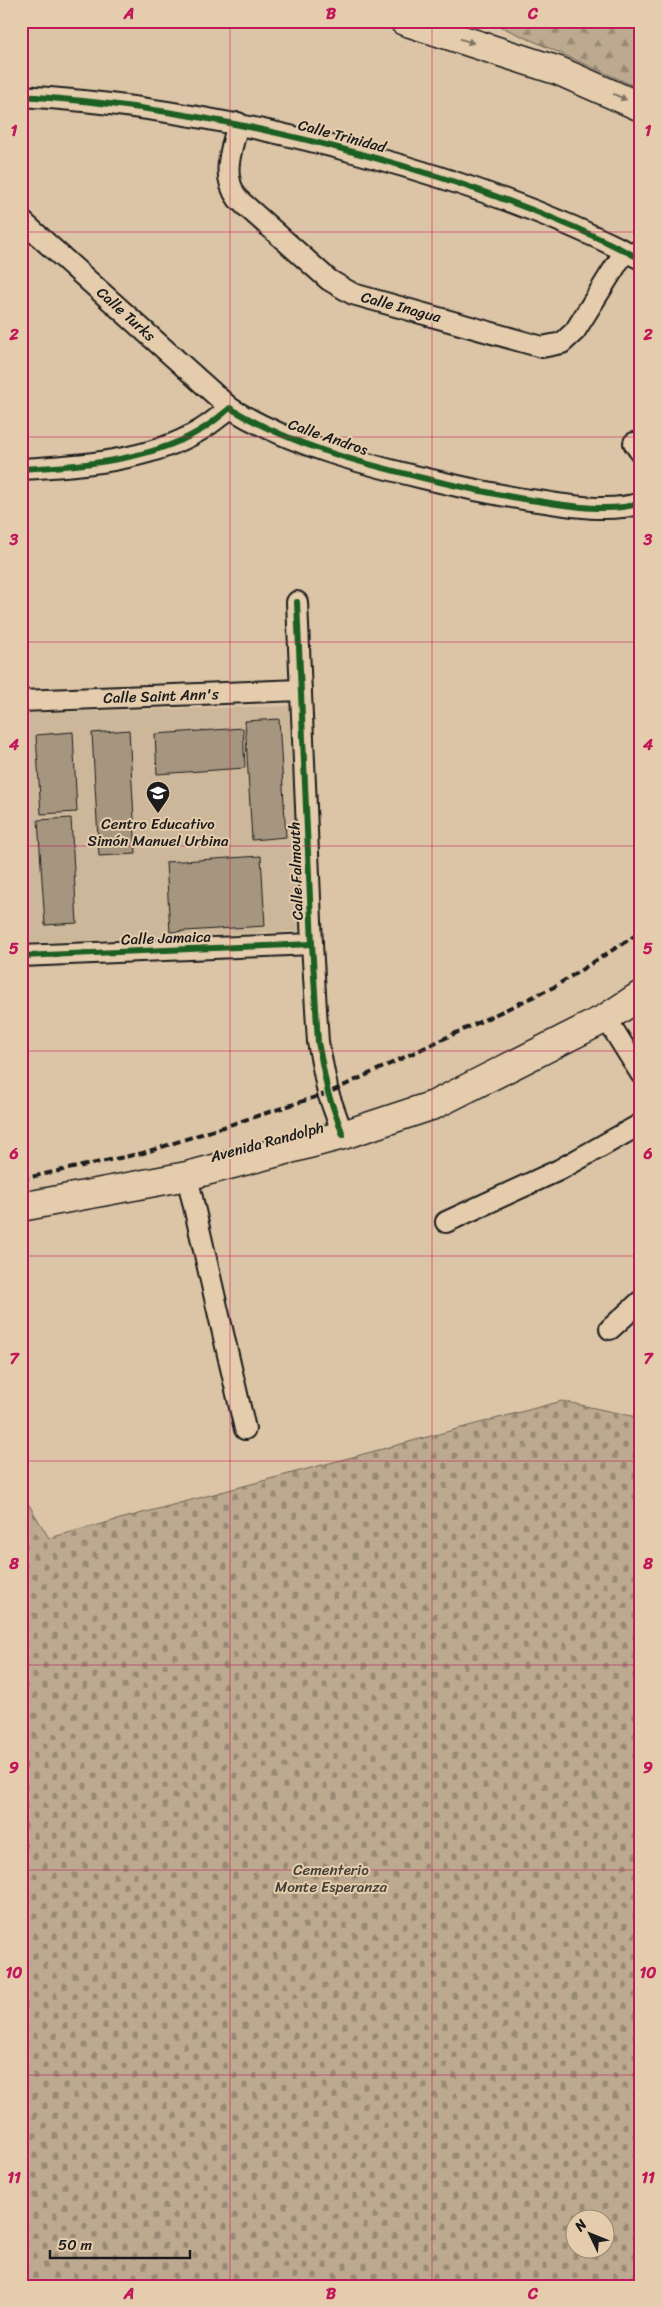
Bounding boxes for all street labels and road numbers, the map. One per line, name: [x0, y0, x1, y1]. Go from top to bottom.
street label: Calle Trinidad: [295, 112, 390, 160]
street label: Calle Turks: [90, 280, 162, 348]
street label: Calle Inagua: [358, 284, 444, 330]
street label: Calle Andros: [285, 411, 372, 463]
street label: Calle Saint Ann's: [103, 681, 219, 711]
street label: Calle Falmouth: [281, 821, 311, 921]
street label: Calle Jamaica: [121, 923, 212, 953]
street label: Avenida Randolph: [206, 1114, 327, 1170]

